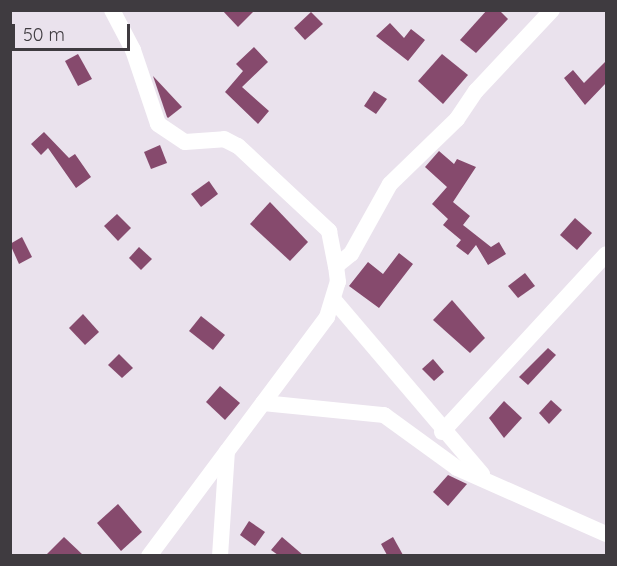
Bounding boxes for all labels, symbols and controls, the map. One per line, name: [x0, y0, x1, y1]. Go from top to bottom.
scale bar: [15, 12, 134, 50]
text: 50 m: [23, 23, 65, 46]

